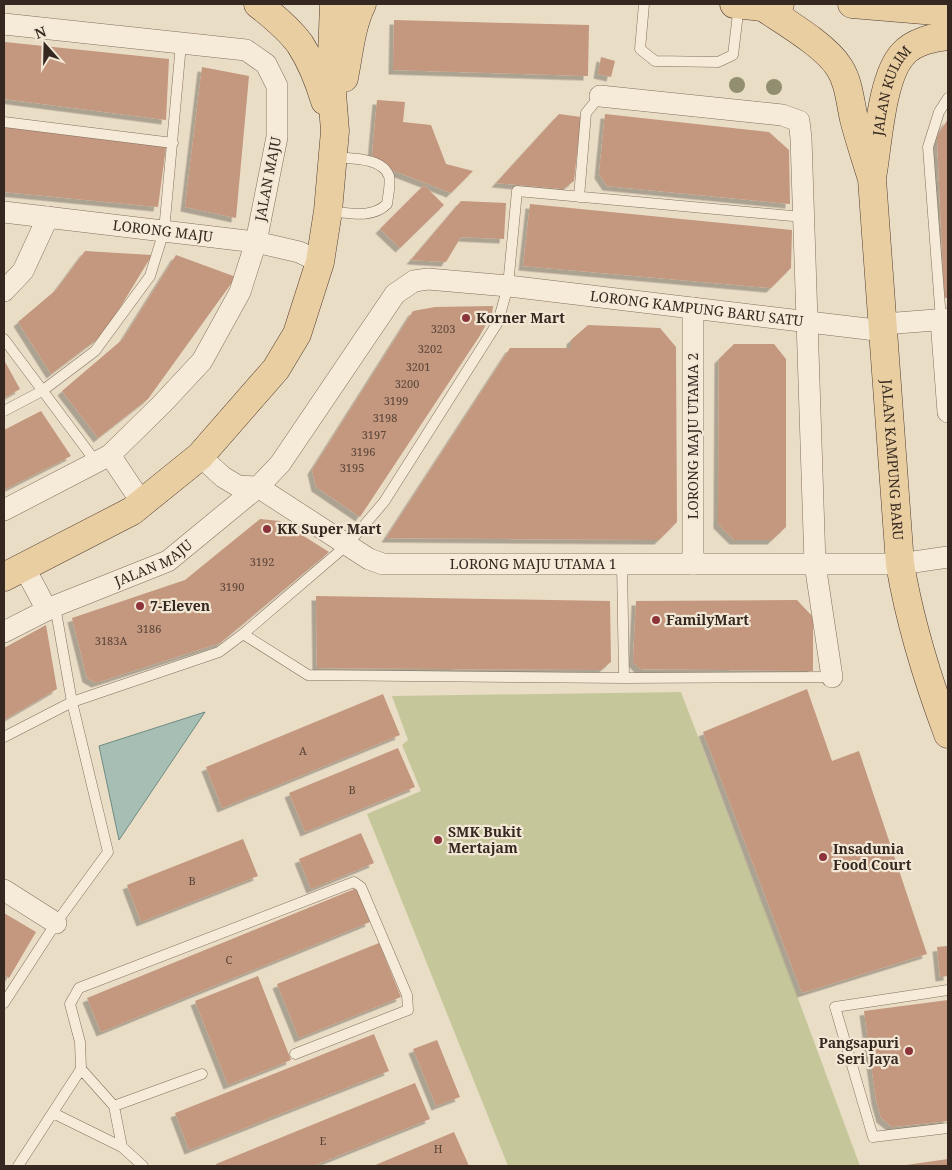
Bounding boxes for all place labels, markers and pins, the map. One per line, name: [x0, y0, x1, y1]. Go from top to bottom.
place label: Korner Mart: [476, 308, 565, 327]
marker: Korner Mart: [460, 312, 472, 324]
place label: KK Super Mart: [277, 519, 382, 538]
marker: KK Super Mart: [261, 523, 273, 535]
place label: 7-Eleven: [150, 596, 210, 615]
marker: 7-Eleven: [134, 600, 146, 612]
place label: FamilyMart: [666, 610, 749, 629]
marker: FamilyMart: [650, 614, 662, 626]
place label: SMK Bukit Mertajam: [448, 822, 522, 857]
marker: SMK Bukit Mertajam: [432, 834, 444, 846]
place label: Insadunia Food Court: [833, 839, 912, 874]
marker: Insadunia Food Court: [817, 851, 829, 863]
place label: Pangsapuri Seri Jaya: [819, 1033, 899, 1068]
marker: Pangsapuri Seri Jaya: [903, 1045, 915, 1057]

